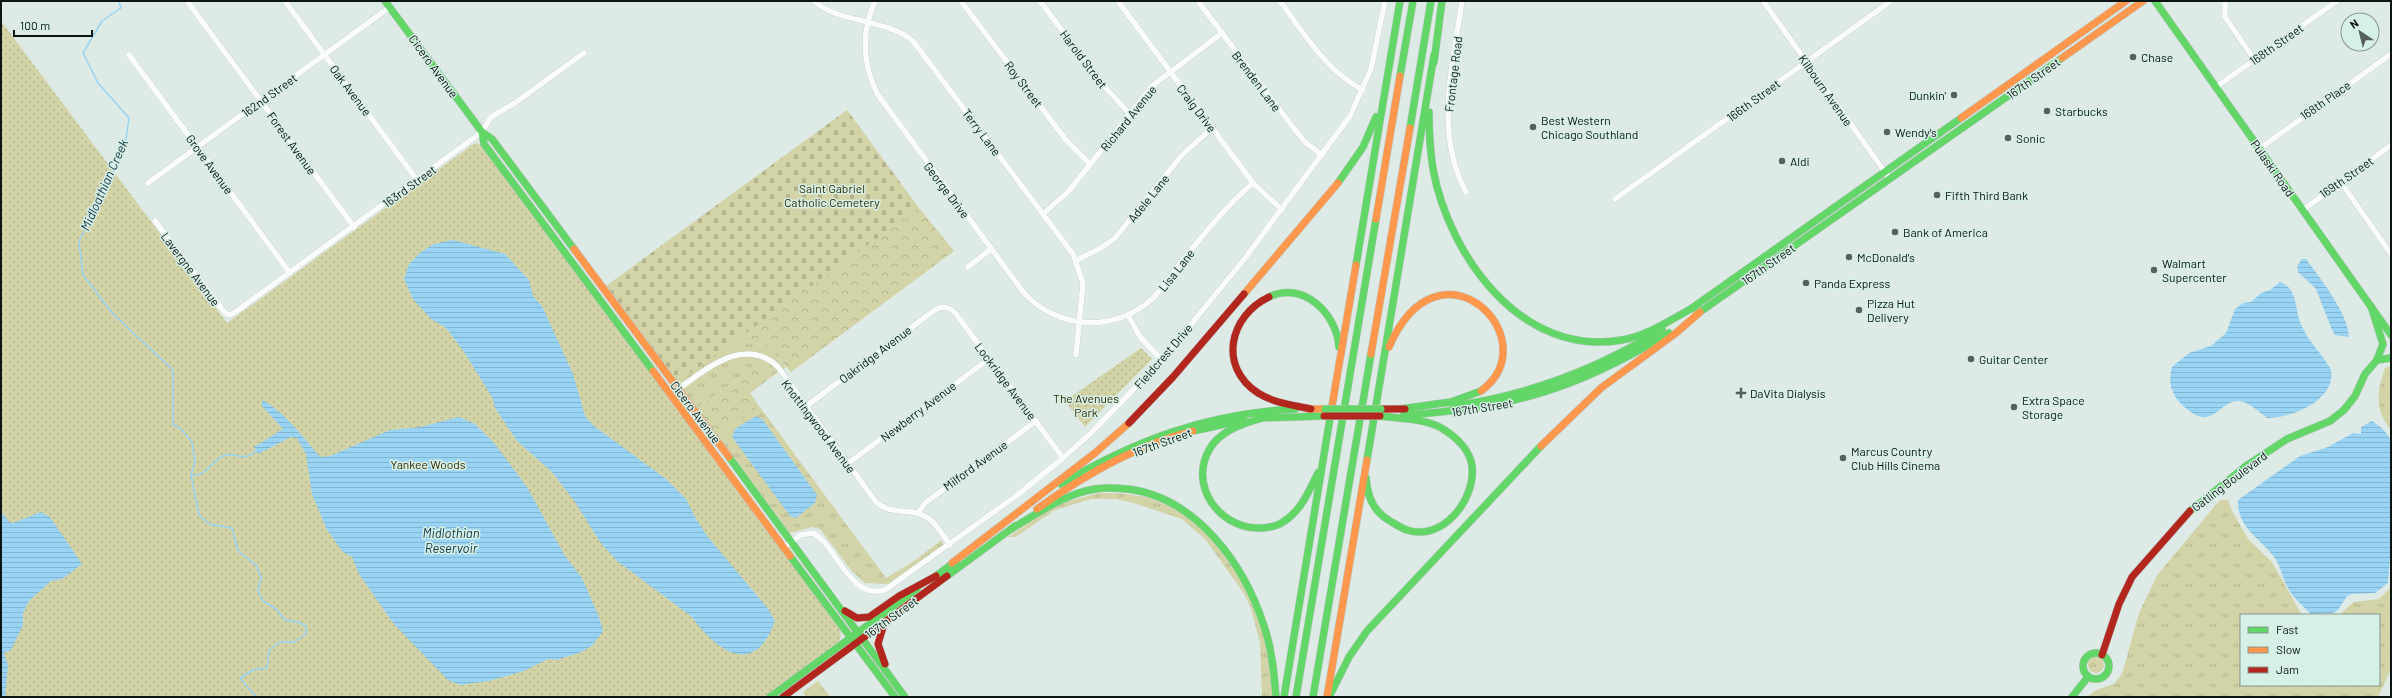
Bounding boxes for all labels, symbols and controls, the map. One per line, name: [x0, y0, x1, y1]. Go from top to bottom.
scale bar: [14, 12, 92, 38]
north arrow: [2340, 12, 2380, 52]
text: N: [2347, 16, 2361, 31]
text: 100 m: [20, 18, 50, 32]
street label: 168th Street: [2246, 20, 2306, 68]
street label: Harold Street: [1058, 27, 1110, 91]
street label: Cicero Avenue: [406, 32, 462, 100]
street label: Frontage Road: [1441, 35, 1465, 113]
street label: Brenden Lane: [1230, 48, 1284, 114]
place label: Chase: [2141, 50, 2173, 64]
street label: Kilbourn Avenue: [1796, 52, 1856, 128]
marker: Chase: [2128, 52, 2138, 62]
street label: 167th Street: [2004, 54, 2062, 102]
street label: Roy Street: [1002, 58, 1046, 110]
street label: Oak Avenue: [327, 62, 375, 118]
street label: 162nd Street: [239, 70, 299, 120]
street label: 166th Street: [1724, 76, 1782, 124]
street label: 168th Place: [2297, 77, 2353, 123]
street label: Craig Drive: [1174, 81, 1220, 135]
street label: Richard Avenue: [1097, 82, 1159, 154]
place label: Dunkin': [1909, 88, 1946, 102]
marker: Dunkin': [1949, 90, 1959, 100]
place label: Starbucks: [2055, 104, 2108, 118]
street label: Terry Lane: [960, 106, 1004, 158]
marker: Starbucks: [2042, 106, 2052, 116]
street label: Forest Avenue: [265, 109, 319, 177]
place label: Best Western Chicago Southland: [1541, 113, 1638, 141]
marker: Best Western Chicago Southland: [1528, 122, 1538, 132]
place label: Wendy's: [1895, 125, 1937, 139]
marker: Wendy's: [1882, 127, 1892, 137]
street label: Grove Avenue: [184, 131, 236, 197]
place label: Sonic: [2016, 131, 2045, 145]
marker: Sonic: [2003, 133, 2013, 143]
water label: Midloathian Creek: [77, 136, 132, 233]
street label: Pulaski Road: [2248, 137, 2298, 199]
street label: 169th Street: [2316, 153, 2376, 201]
place label: Aldi: [1790, 154, 1810, 168]
marker: Aldi: [1777, 156, 1787, 166]
street label: George Drive: [921, 159, 973, 221]
street label: 163rd Street: [380, 162, 438, 210]
street label: Adele Lane: [1125, 171, 1171, 225]
park label: Saint Gabriel Catholic Cemetery: [784, 181, 880, 209]
place label: Fifth Third Bank: [1945, 188, 2028, 202]
marker: Fifth Third Bank: [1932, 190, 1942, 200]
place label: Bank of America: [1903, 225, 1988, 239]
marker: Bank of America: [1890, 227, 1900, 237]
street label: Lavergne Avenue: [159, 229, 223, 309]
street label: 167th Street: [1739, 240, 1797, 288]
street label: Lisa Lane: [1155, 246, 1197, 294]
place label: McDonald's: [1857, 250, 1915, 264]
marker: McDonald's: [1844, 252, 1854, 262]
place label: Walmart Supercenter: [2162, 256, 2227, 284]
marker: Walmart Supercenter: [2149, 265, 2159, 275]
place label: Panda Express: [1814, 276, 1890, 290]
marker: Panda Express: [1801, 278, 1811, 288]
place label: Pizza Hut Delivery: [1867, 296, 1915, 324]
marker: Pizza Hut Delivery: [1854, 305, 1864, 315]
street label: Fieldcrest Drive: [1131, 321, 1195, 391]
street label: Oakridge Avenue: [836, 322, 914, 386]
street label: Lockridge Avenue: [972, 340, 1040, 422]
place label: Guitar Center: [1979, 352, 2049, 366]
marker: Guitar Center: [1966, 354, 1976, 364]
street label: Knottingwood Avenue: [779, 376, 859, 476]
street label: Cicero Avenue: [668, 378, 724, 446]
street label: Newberry Avenue: [877, 378, 959, 444]
place label: DaVita Dialysis: [1750, 386, 1826, 400]
marker: DaVita Dialysis: [1735, 387, 1747, 399]
park label: The Avenues Park: [1053, 391, 1119, 419]
place label: Extra Space Storage: [2022, 393, 2085, 421]
street label: 167th Street: [1450, 395, 1514, 419]
marker: Extra Space Storage: [2009, 402, 2019, 412]
street label: 167th Street: [1130, 425, 1194, 459]
street label: Milford Avenue: [940, 437, 1010, 493]
place label: Marcus Country Club Hills Cinema: [1851, 444, 1940, 472]
street label: Gatling Boulevard: [2188, 448, 2270, 514]
marker: Marcus Country Club Hills Cinema: [1838, 453, 1848, 463]
park label: Yankee Woods: [390, 457, 466, 471]
water label: Midlothian Reservoir: [422, 525, 480, 556]
street label: 167th Street: [862, 593, 920, 641]
legend: [2240, 614, 2380, 686]
text: Fast: [2276, 622, 2299, 636]
text: Slow: [2276, 642, 2301, 656]
text: Jam: [2276, 662, 2299, 676]

